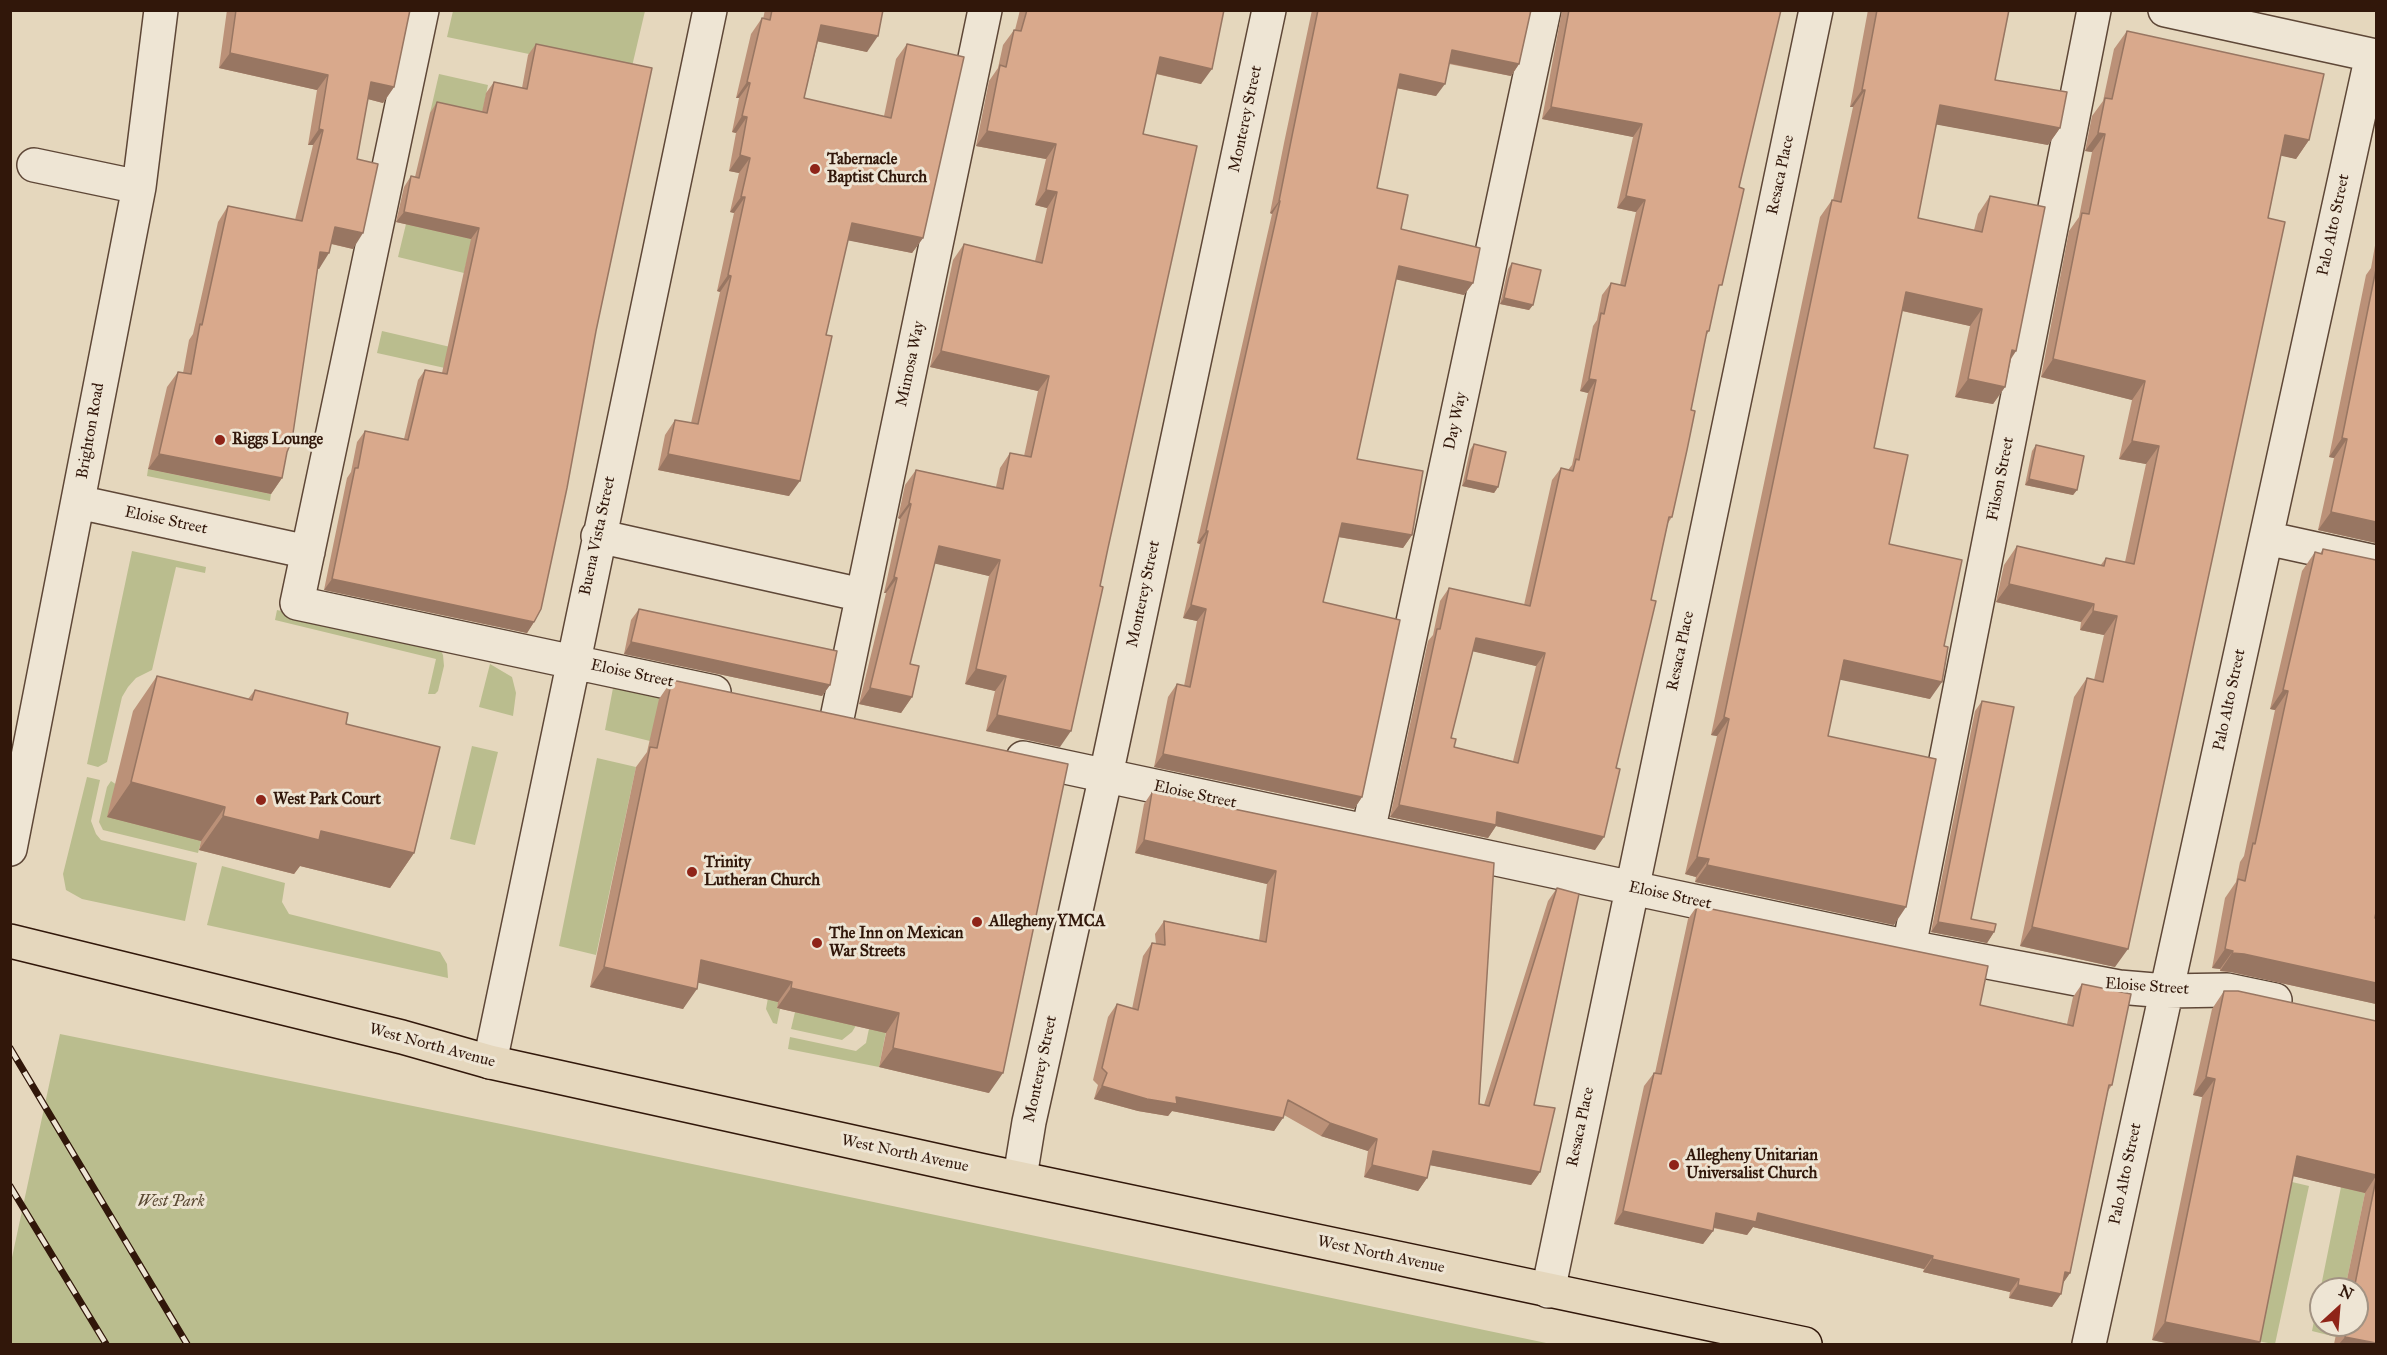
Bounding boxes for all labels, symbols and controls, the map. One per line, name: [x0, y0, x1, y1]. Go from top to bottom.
street label: Monterey Street: [1225, 64, 1267, 174]
street label: Resaca Place: [1763, 133, 1799, 217]
place label: Tabernacle Baptist Church: [827, 150, 927, 188]
marker: Tabernacle Baptist Church: [808, 162, 822, 176]
street label: Palo Alto Street: [2314, 172, 2354, 278]
street label: Mimosa Way: [893, 319, 929, 409]
street label: Brighton Road: [73, 381, 109, 481]
street label: Day Way: [1441, 390, 1471, 452]
place label: Riggs Lounge: [232, 430, 323, 450]
marker: Riggs Lounge: [213, 433, 227, 447]
street label: Filson Street: [1983, 435, 2019, 523]
street label: Buena Vista Street: [576, 475, 620, 597]
street label: Eloise Street: [123, 503, 209, 539]
street label: Monterey Street: [1123, 539, 1165, 649]
street label: Resaca Place: [1663, 609, 1699, 693]
street label: Palo Alto Street: [2210, 647, 2250, 753]
street label: Eloise Street: [589, 656, 675, 692]
street label: Eloise Street: [1152, 777, 1238, 813]
place label: West Park Court: [273, 790, 381, 810]
marker: West Park Court: [254, 793, 268, 807]
place label: Trinity Lutheran Church: [704, 853, 820, 891]
marker: Trinity Lutheran Church: [685, 865, 699, 879]
street label: Eloise Street: [1627, 878, 1713, 914]
place label: Allegheny YMCA: [989, 912, 1105, 932]
marker: Allegheny YMCA: [970, 915, 984, 929]
place label: The Inn on Mexican War Streets: [829, 924, 963, 962]
marker: The Inn on Mexican War Streets: [810, 936, 824, 950]
street label: Eloise Street: [2104, 974, 2190, 1000]
street label: Monterey Street: [1020, 1014, 1062, 1124]
street label: West North Avenue: [367, 1020, 497, 1072]
street label: Resaca Place: [1563, 1085, 1599, 1169]
street label: Palo Alto Street: [2106, 1121, 2146, 1227]
street label: West North Avenue: [840, 1131, 970, 1177]
place label: Allegheny Unitarian Universalist Church: [1686, 1146, 1818, 1184]
marker: Allegheny Unitarian Universalist Church: [1667, 1158, 1681, 1172]
park label: West Park: [137, 1192, 205, 1212]
street label: West North Avenue: [1316, 1232, 1446, 1278]
north arrow: [2309, 1277, 2369, 1337]
text: N: [2336, 1281, 2356, 1304]

